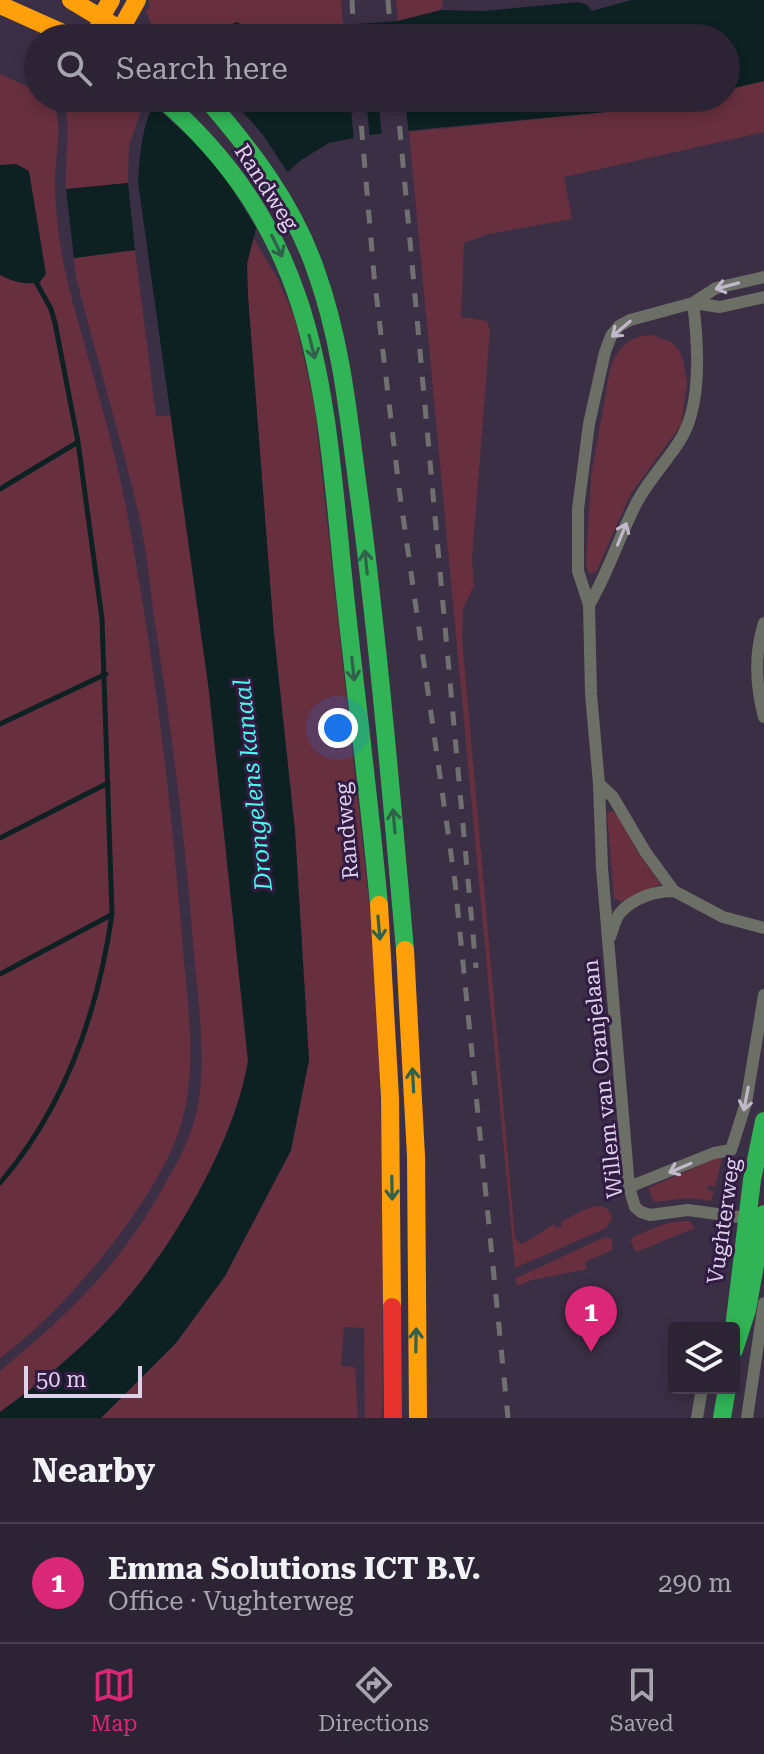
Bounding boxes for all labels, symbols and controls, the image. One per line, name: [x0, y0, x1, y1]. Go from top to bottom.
search box: [24, 24, 740, 112]
icon: search: [52, 46, 96, 90]
text: Search here: [116, 51, 288, 86]
street label: Randweg: [230, 140, 304, 235]
one-way arrow: [270, 234, 286, 258]
one-way arrow: [714, 279, 740, 294]
one-way arrow: [611, 320, 631, 338]
one-way arrow: [305, 334, 320, 360]
one-way arrow: [615, 522, 630, 547]
one-way arrow: [359, 549, 374, 576]
one-way arrow: [346, 655, 361, 682]
water label: Drongelens kanaal: [228, 678, 278, 893]
your location: [318, 708, 358, 748]
street label: Randweg: [330, 781, 363, 881]
one-way arrow: [386, 808, 401, 835]
one-way arrow: [372, 914, 387, 941]
street label: Willem van Oranjelaan: [578, 958, 627, 1200]
one-way arrow: [405, 1067, 420, 1094]
one-way arrow: [738, 1086, 753, 1112]
street label: Vughterweg: [702, 1156, 745, 1286]
one-way arrow: [668, 1161, 693, 1176]
one-way arrow: [384, 1174, 400, 1201]
pin: 1: [565, 1286, 617, 1352]
map controls: [668, 1322, 740, 1394]
button: layers: [668, 1322, 740, 1394]
one-way arrow: [408, 1327, 424, 1354]
scale bar: [24, 1362, 142, 1398]
text: 50 m: [36, 1367, 86, 1392]
text: Nearby: [32, 1450, 155, 1490]
text: Emma Solutions ICT B.V.: [108, 1551, 481, 1586]
text: 1: [51, 1568, 65, 1598]
text: 290 m: [658, 1568, 732, 1598]
text: Office · Vughterweg: [108, 1586, 353, 1616]
tab: Map: [90, 1663, 137, 1736]
tab: Directions: [318, 1663, 429, 1736]
tab: Saved: [610, 1663, 674, 1736]

